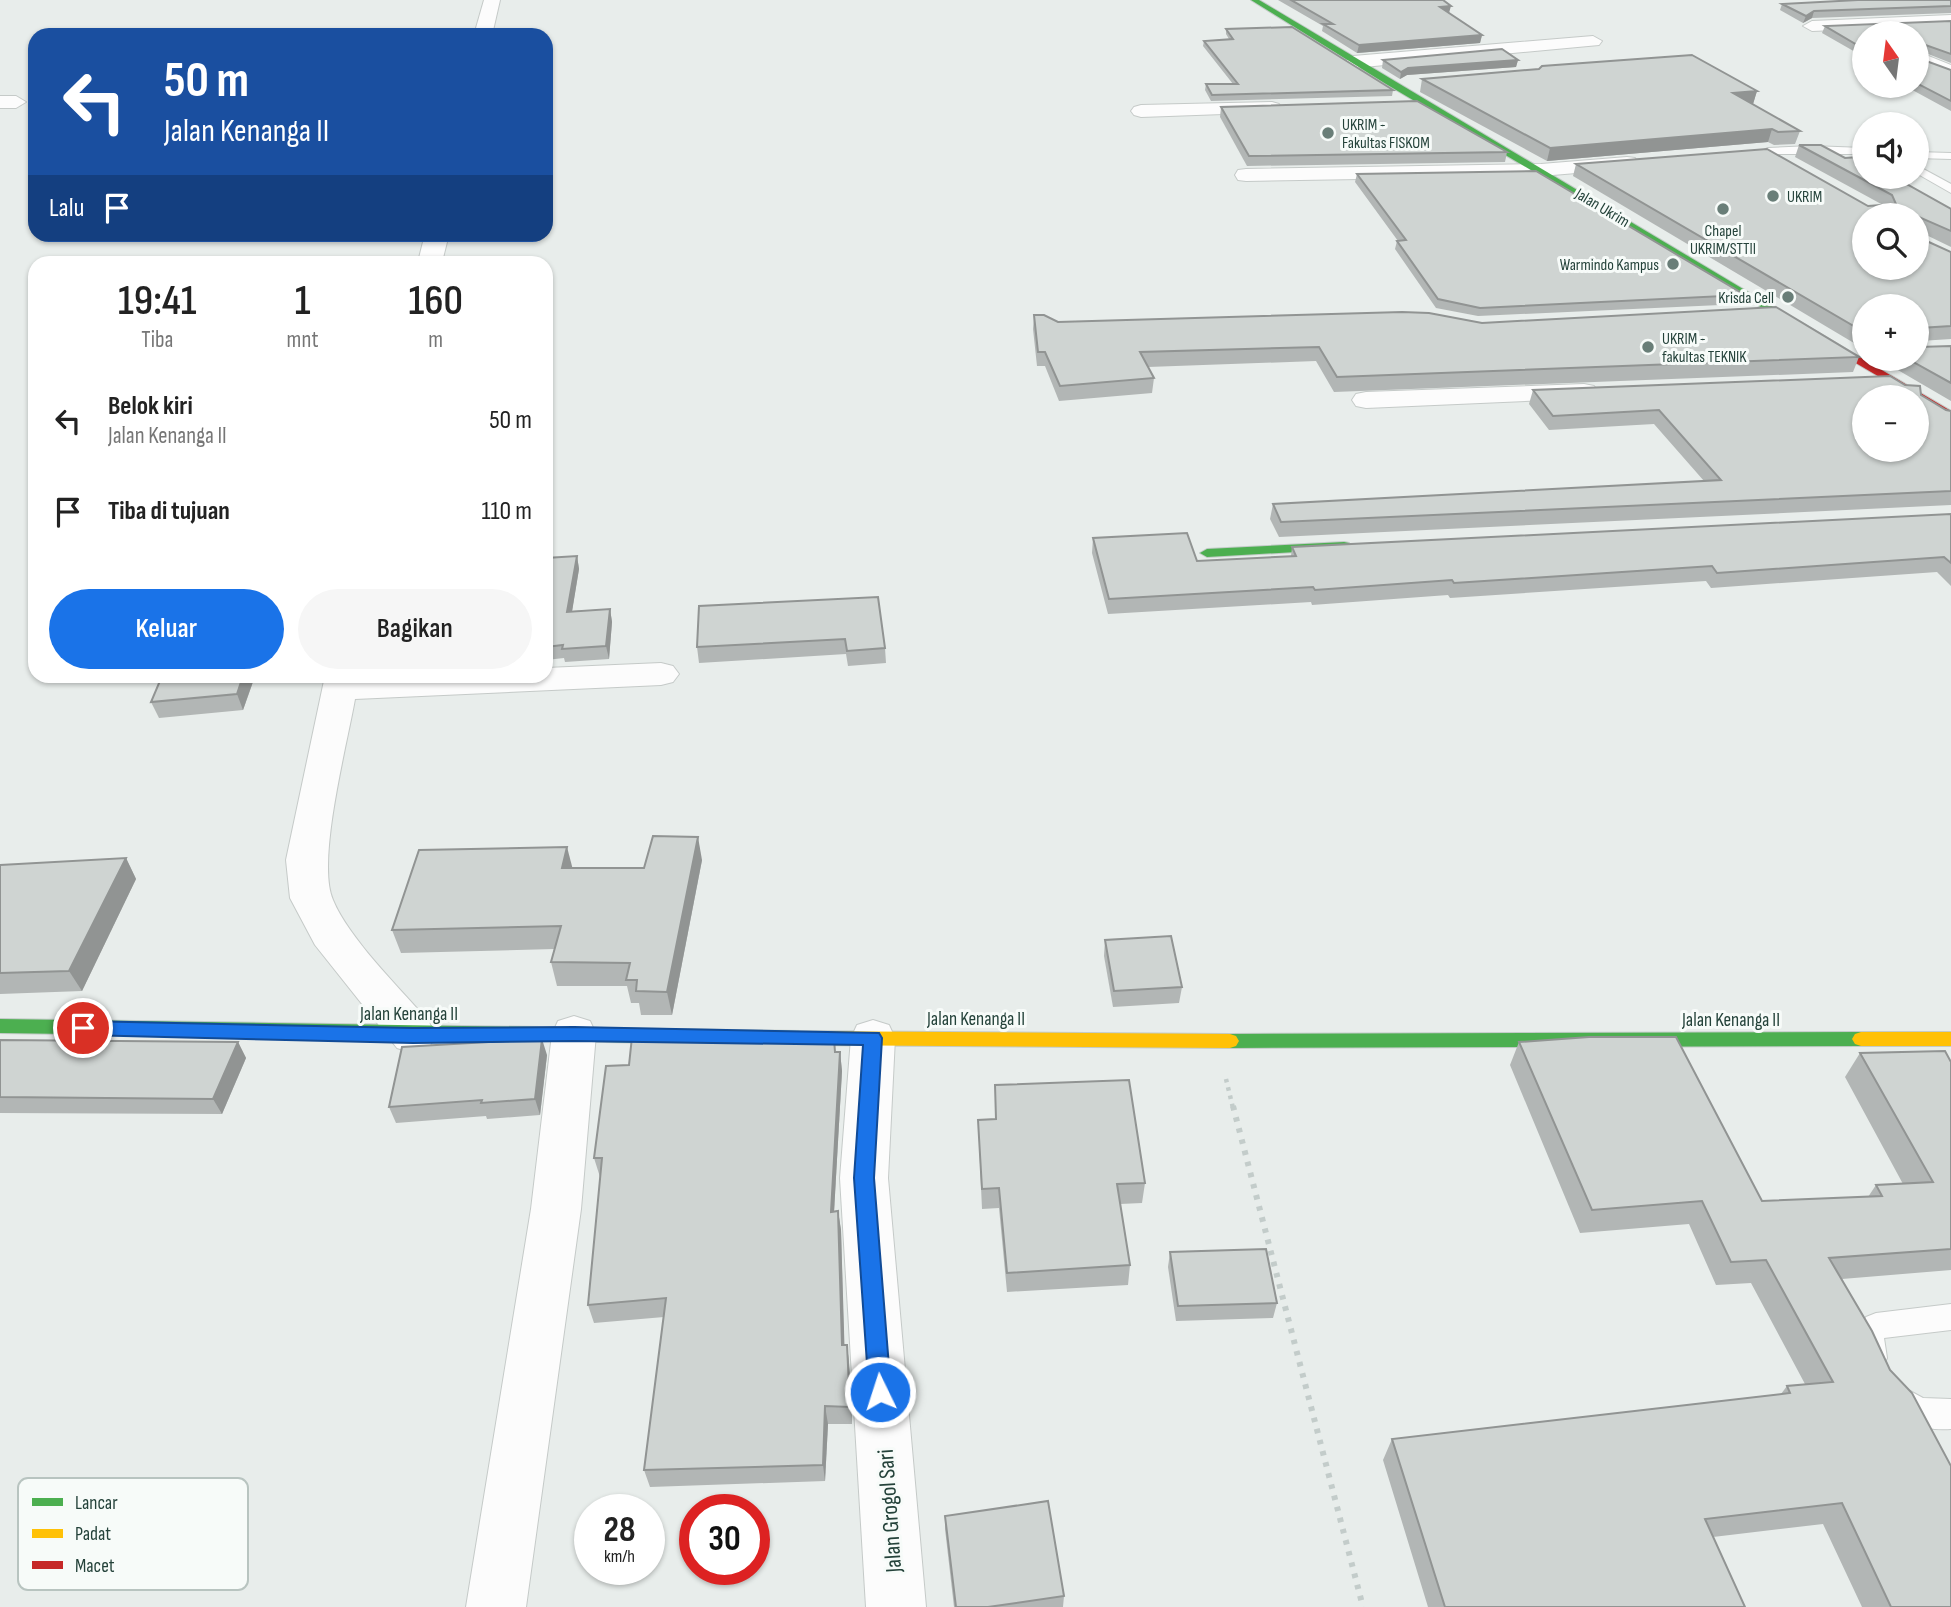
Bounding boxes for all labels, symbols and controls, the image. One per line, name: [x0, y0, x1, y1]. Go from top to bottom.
north arrow: [1852, 21, 1928, 98]
map controls: [1852, 21, 1929, 462]
text: 50 m: [164, 52, 249, 111]
icon: left: [49, 56, 140, 147]
text: Jalan Kenanga II: [164, 112, 329, 151]
button: sound: [1852, 112, 1929, 189]
place label: UKRIM - Fakultas FISKOM: [1342, 116, 1430, 153]
marker: UKRIM - Fakultas FISKOM: [1320, 125, 1336, 141]
street label: Jalan Ukrim: [1571, 184, 1633, 232]
marker: UKRIM: [1765, 188, 1781, 204]
place label: UKRIM: [1787, 188, 1822, 207]
icon: arrive: [98, 189, 136, 227]
text: Lalu: [49, 193, 84, 224]
marker: Chapel UKRIM/STTII: [1715, 201, 1731, 217]
button: search: [1852, 203, 1929, 280]
place label: Chapel UKRIM/STTII: [1690, 222, 1756, 259]
place label: Warmindo Kampus: [1560, 256, 1659, 275]
marker: Warmindo Kampus: [1665, 256, 1681, 272]
text: 19:41: [118, 276, 197, 327]
text: 1: [295, 276, 310, 327]
text: 160: [409, 276, 463, 327]
place label: Krisda Cell: [1718, 289, 1774, 308]
marker: Krisda Cell: [1780, 289, 1796, 305]
button: +: [1852, 294, 1929, 371]
text: Tiba: [141, 326, 173, 354]
text: mnt: [287, 326, 318, 354]
text: m: [428, 326, 443, 354]
place label: UKRIM - fakultas TEKNIK: [1662, 330, 1747, 367]
marker: UKRIM - fakultas TEKNIK: [1640, 339, 1656, 355]
button: −: [1852, 385, 1929, 462]
text: Belok kiri: [108, 391, 193, 422]
icon: left: [49, 402, 87, 440]
text: 50 m: [489, 405, 532, 436]
text: Jalan Kenanga II: [108, 422, 227, 450]
icon: arrive: [49, 493, 87, 531]
text: Tiba di tujuan: [108, 496, 230, 527]
text: 110 m: [481, 496, 532, 527]
button: Keluar: [49, 589, 284, 669]
button: Bagikan: [298, 589, 532, 669]
pin: [53, 998, 113, 1058]
street label: Jalan Kenanga II: [359, 1003, 458, 1026]
street label: Jalan Kenanga II: [926, 1008, 1025, 1031]
icon: arrive: [64, 1009, 102, 1047]
street label: Jalan Kenanga II: [1681, 1009, 1780, 1032]
position arrow: [843, 1355, 917, 1429]
street label: Jalan Grogol Sari: [872, 1448, 908, 1575]
legend: [18, 1478, 248, 1590]
text: Lancar: [75, 1492, 118, 1515]
speed limit sign: 30: [679, 1494, 770, 1585]
text: 28: [604, 1509, 635, 1552]
text: Padat: [75, 1523, 111, 1546]
text: km/h: [604, 1546, 635, 1567]
text: Macet: [75, 1555, 115, 1578]

